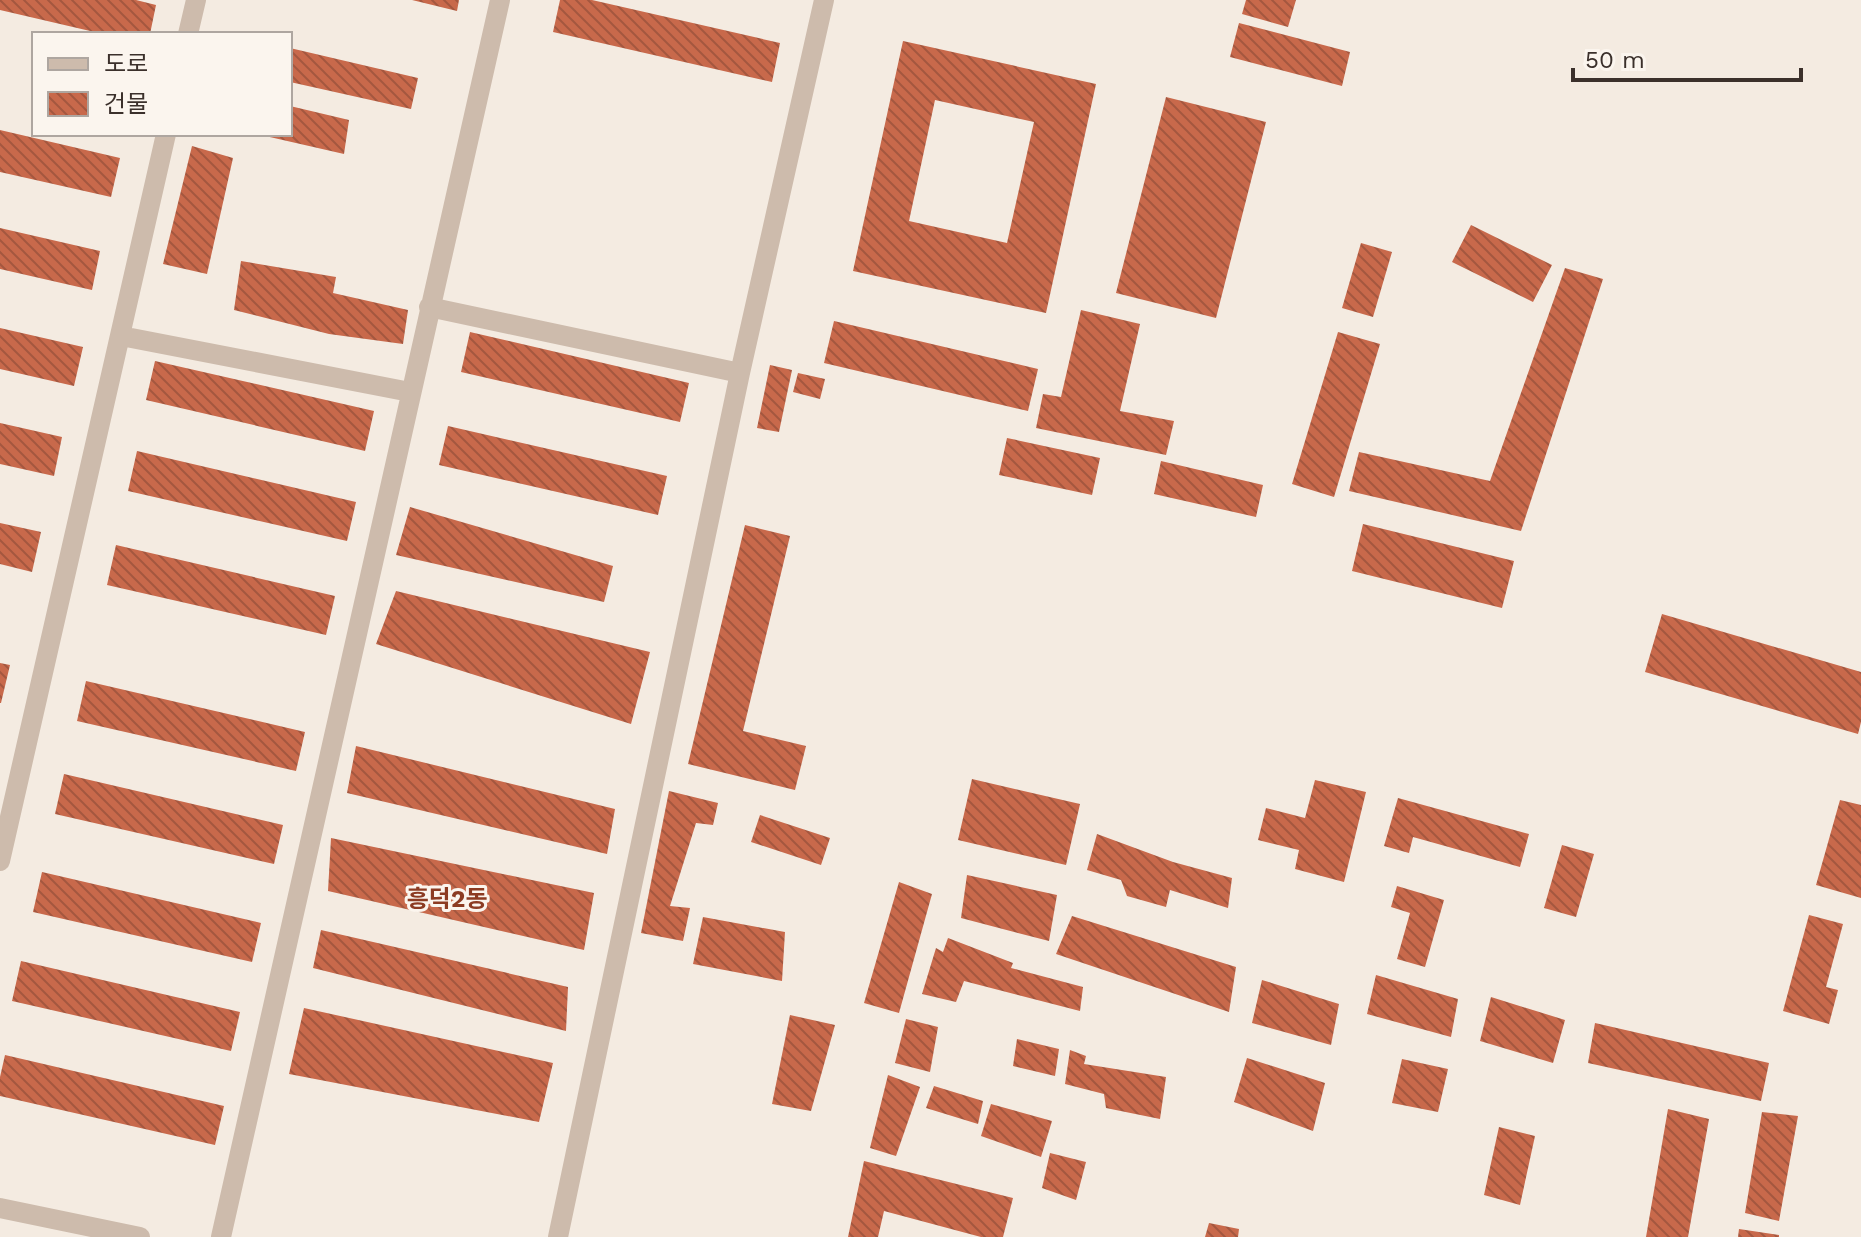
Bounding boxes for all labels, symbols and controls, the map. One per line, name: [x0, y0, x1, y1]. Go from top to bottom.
legend: [32, 32, 292, 136]
scale bar: [1573, 32, 1801, 82]
text: 50 m: [1585, 46, 1645, 74]
text: 도로: [104, 50, 148, 78]
text: 건물: [104, 90, 148, 118]
district label: 흥덕2동: [407, 885, 487, 913]

